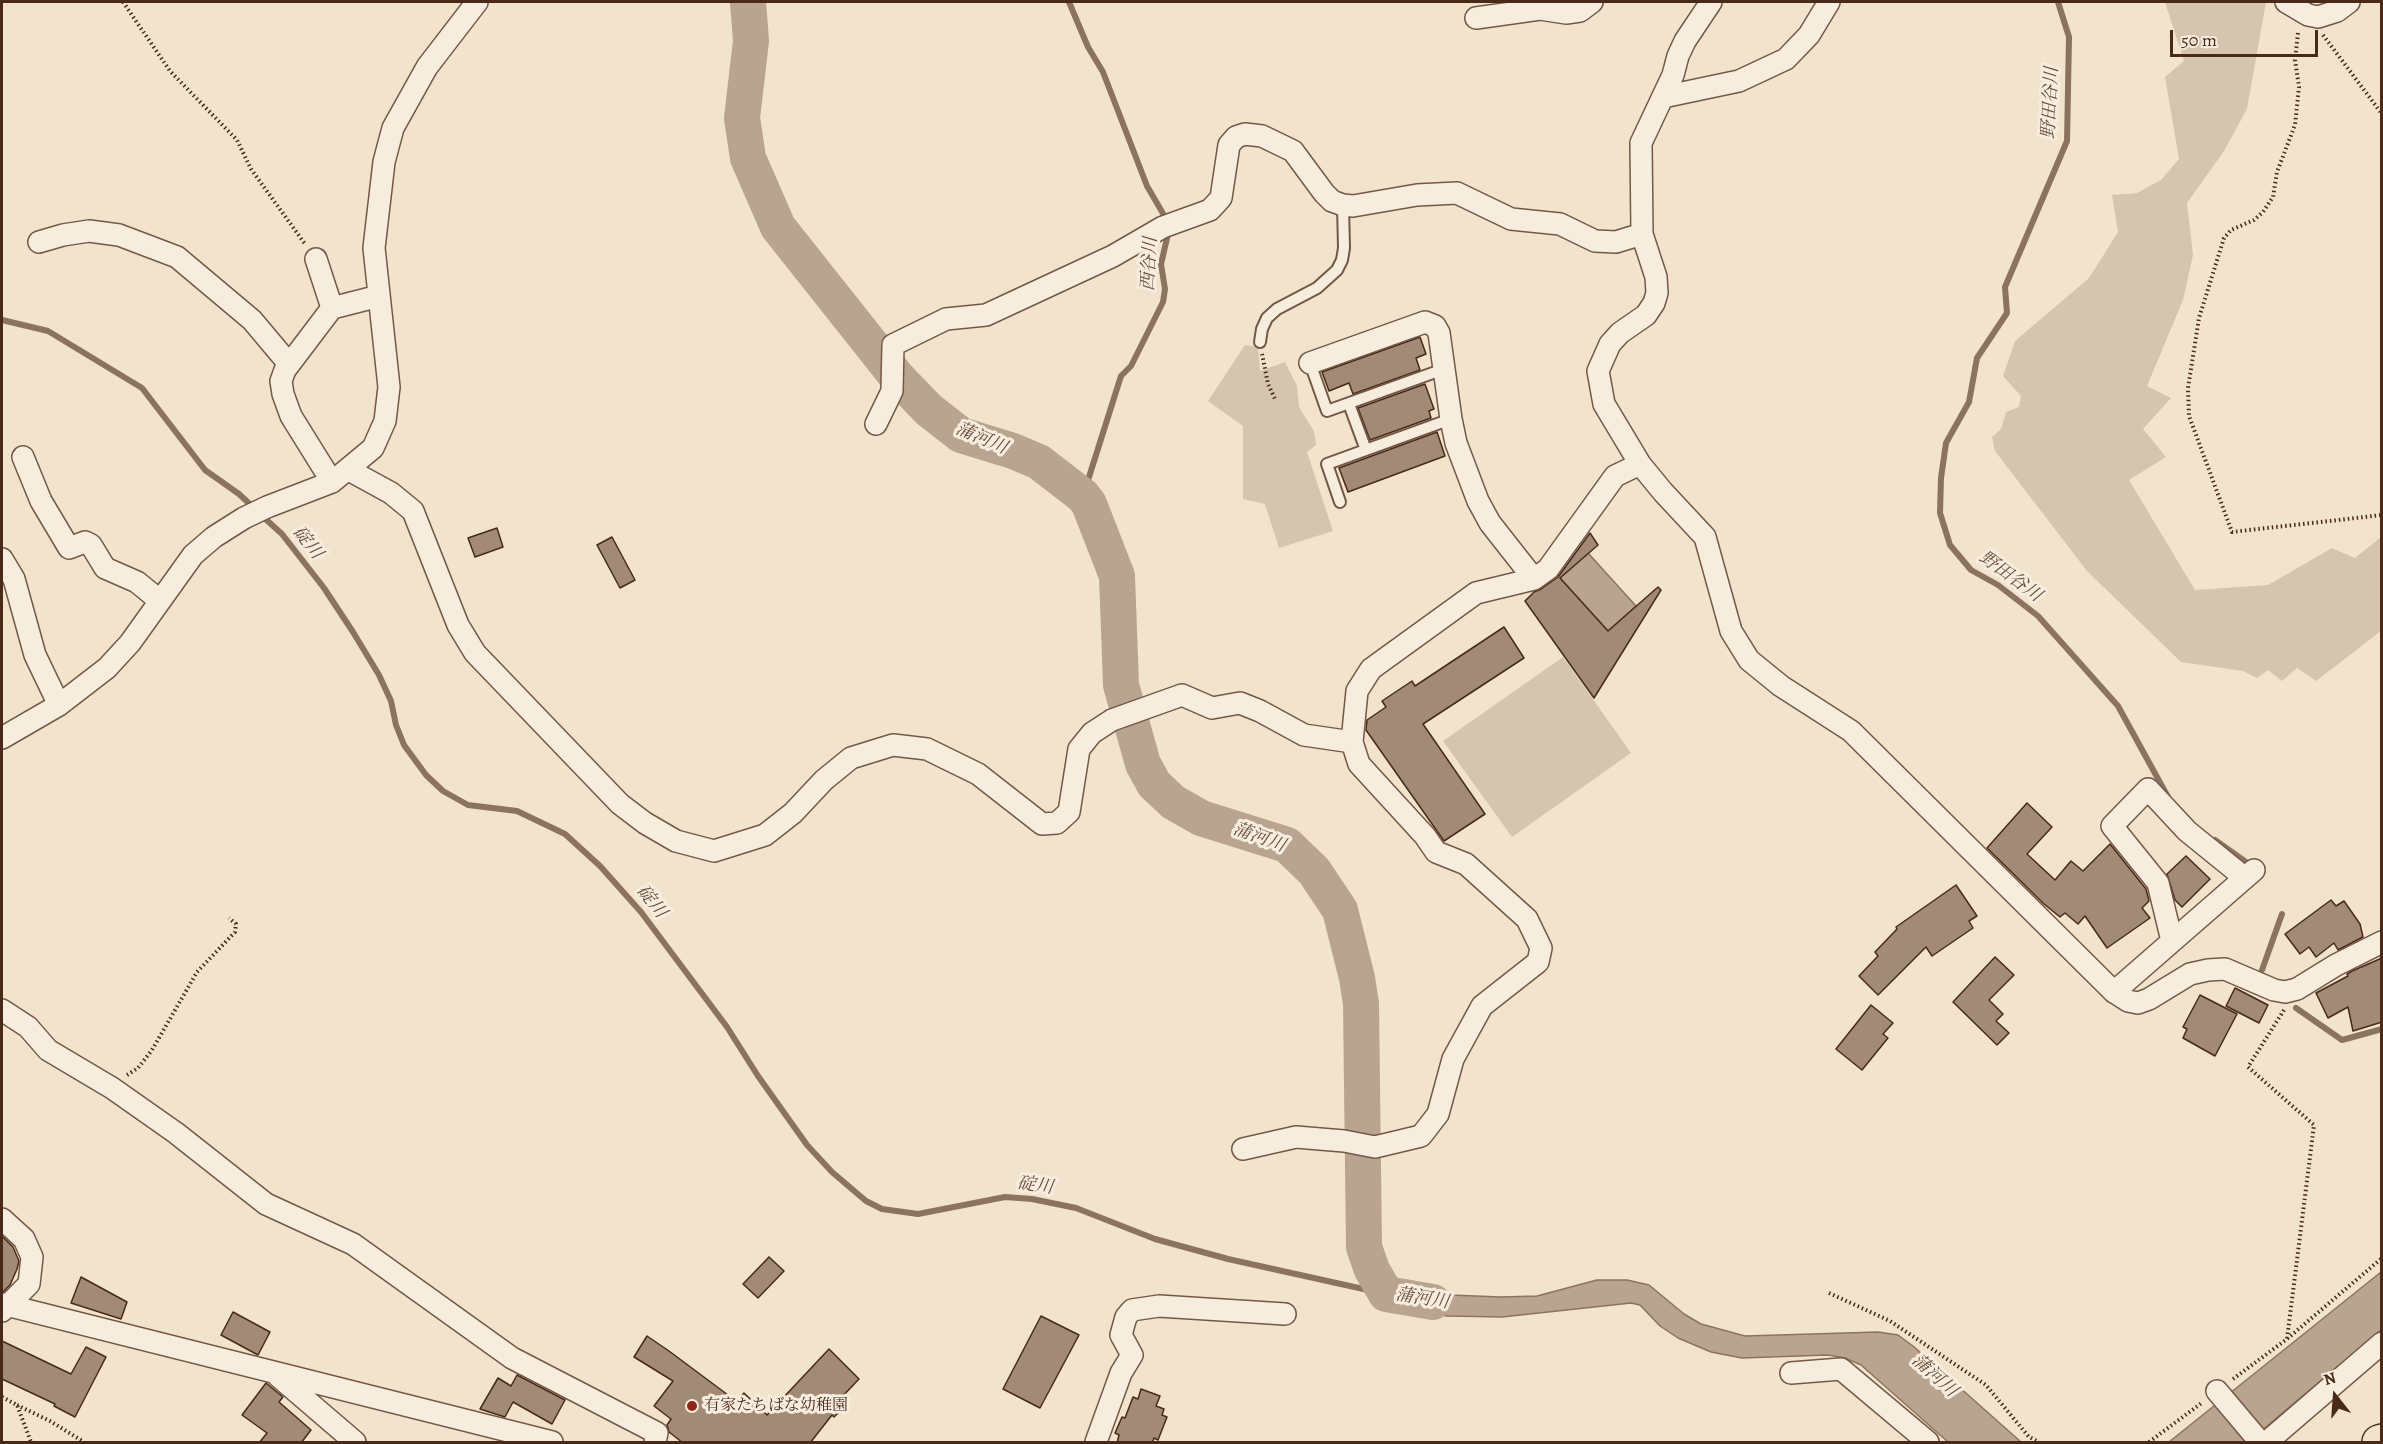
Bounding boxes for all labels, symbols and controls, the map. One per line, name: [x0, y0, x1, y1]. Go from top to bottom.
scale bar: [2173, 18, 2322, 56]
text: 50 m: [2181, 28, 2217, 52]
water label: 野田谷川: [2038, 66, 2064, 140]
water label: 西谷川: [1138, 236, 1162, 292]
water label: 蒲河川: [952, 419, 1010, 459]
water label: 碇川: [287, 522, 327, 564]
water label: 野田谷川: [1975, 547, 2045, 607]
water label: 蒲河川: [1230, 819, 1288, 857]
water label: 碇川: [631, 881, 671, 923]
water label: 碇川: [1016, 1173, 1054, 1199]
water label: 蒲河川: [1394, 1284, 1450, 1314]
water label: 蒲河川: [1907, 1350, 1961, 1402]
north arrow: [2305, 1366, 2365, 1426]
text: N: [2321, 1367, 2339, 1391]
place label: 有家たちばな幼稚園: [704, 1396, 848, 1416]
marker: 有家たちばな幼稚園: [685, 1399, 699, 1413]

